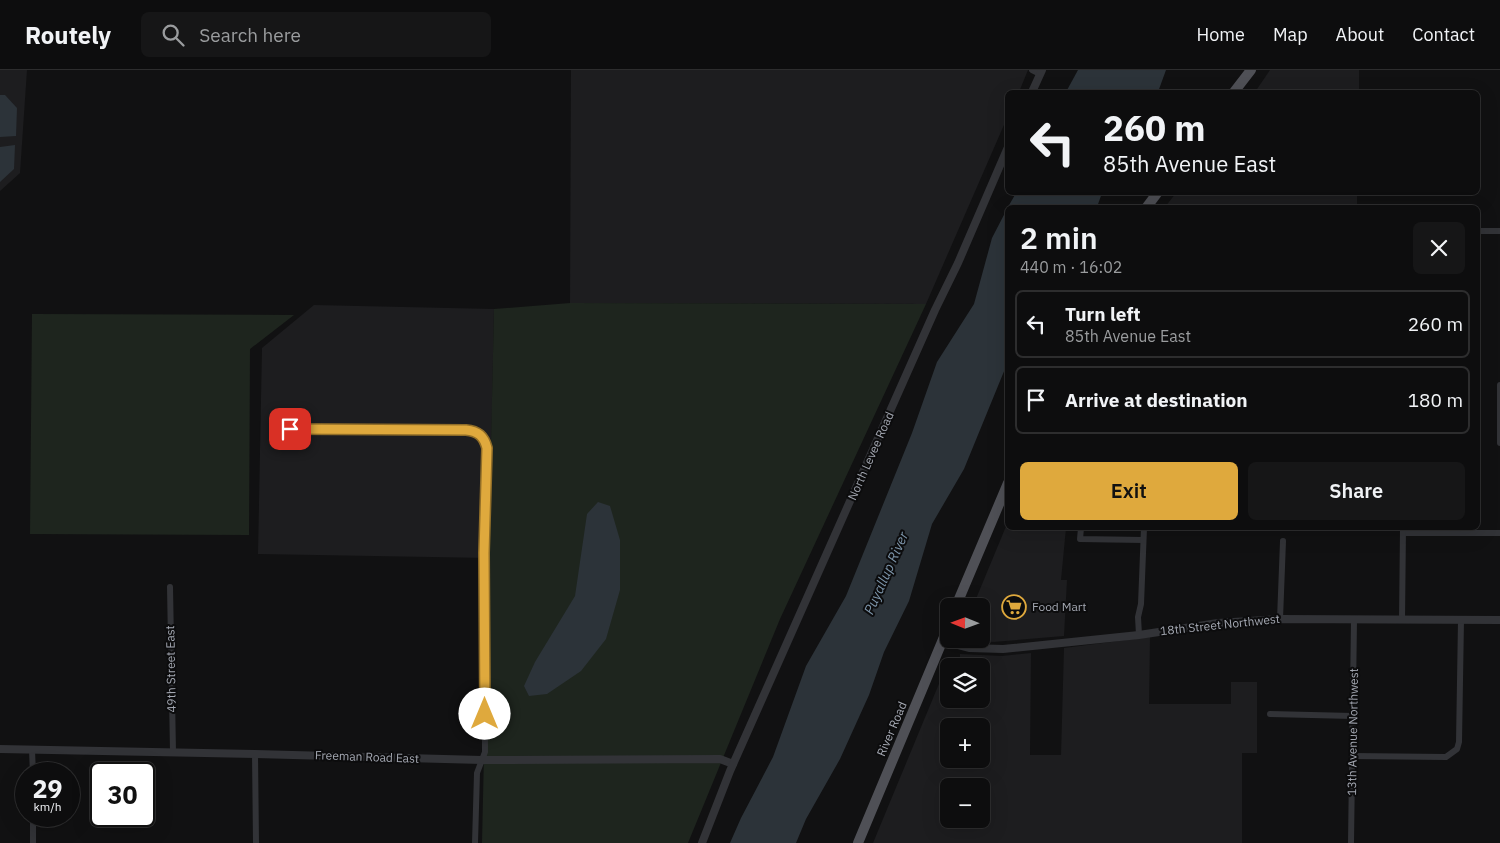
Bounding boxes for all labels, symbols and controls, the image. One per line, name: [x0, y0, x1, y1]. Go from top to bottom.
search box: [141, 12, 491, 57]
text: Routely: [25, 19, 111, 51]
icon: search: [159, 21, 187, 49]
text: Search here: [199, 23, 301, 47]
text: Home: [1197, 23, 1245, 46]
text: Map: [1273, 23, 1308, 46]
text: About: [1336, 23, 1384, 46]
text: Contact: [1412, 23, 1475, 46]
text: 260 m: [1103, 105, 1206, 151]
icon: left: [1020, 110, 1085, 175]
text: 85th Avenue East: [1103, 149, 1276, 178]
text: 2 min: [1020, 218, 1098, 257]
button: close: [1413, 222, 1465, 274]
text: 440 m · 16:02: [1020, 257, 1122, 277]
text: Turn left: [1065, 302, 1141, 326]
icon: left: [1022, 310, 1050, 338]
text: 260 m: [1408, 312, 1463, 336]
text: 85th Avenue East: [1065, 326, 1191, 346]
icon: arrive: [1022, 386, 1050, 414]
text: Arrive at destination: [1065, 388, 1248, 412]
text: 180 m: [1408, 388, 1463, 412]
pin: [269, 408, 311, 450]
street label: North Levee Road: [844, 409, 897, 502]
icon: arrive: [276, 415, 304, 443]
button: Exit: [1020, 462, 1238, 520]
button: Share: [1248, 462, 1465, 520]
water label: Puyallup River: [860, 528, 913, 617]
supermarket icon: Food Mart: [1001, 594, 1027, 620]
north arrow: [940, 598, 990, 648]
map controls: [940, 598, 990, 828]
place label: Food Mart: [1032, 599, 1086, 614]
street label: 18th Street Northwest: [1159, 611, 1281, 638]
street label: 49th Street East: [162, 625, 179, 713]
button: layers: [940, 658, 990, 708]
street label: 13th Avenue Northwest: [1344, 668, 1361, 796]
position arrow: [458, 687, 510, 739]
street label: River Road: [873, 699, 910, 758]
button: +: [940, 718, 990, 768]
street label: Freeman Road East: [315, 747, 419, 766]
speed limit sign: 30: [90, 762, 155, 827]
text: 29: [32, 772, 63, 805]
button: −: [940, 778, 990, 828]
text: km/h: [33, 799, 62, 814]

